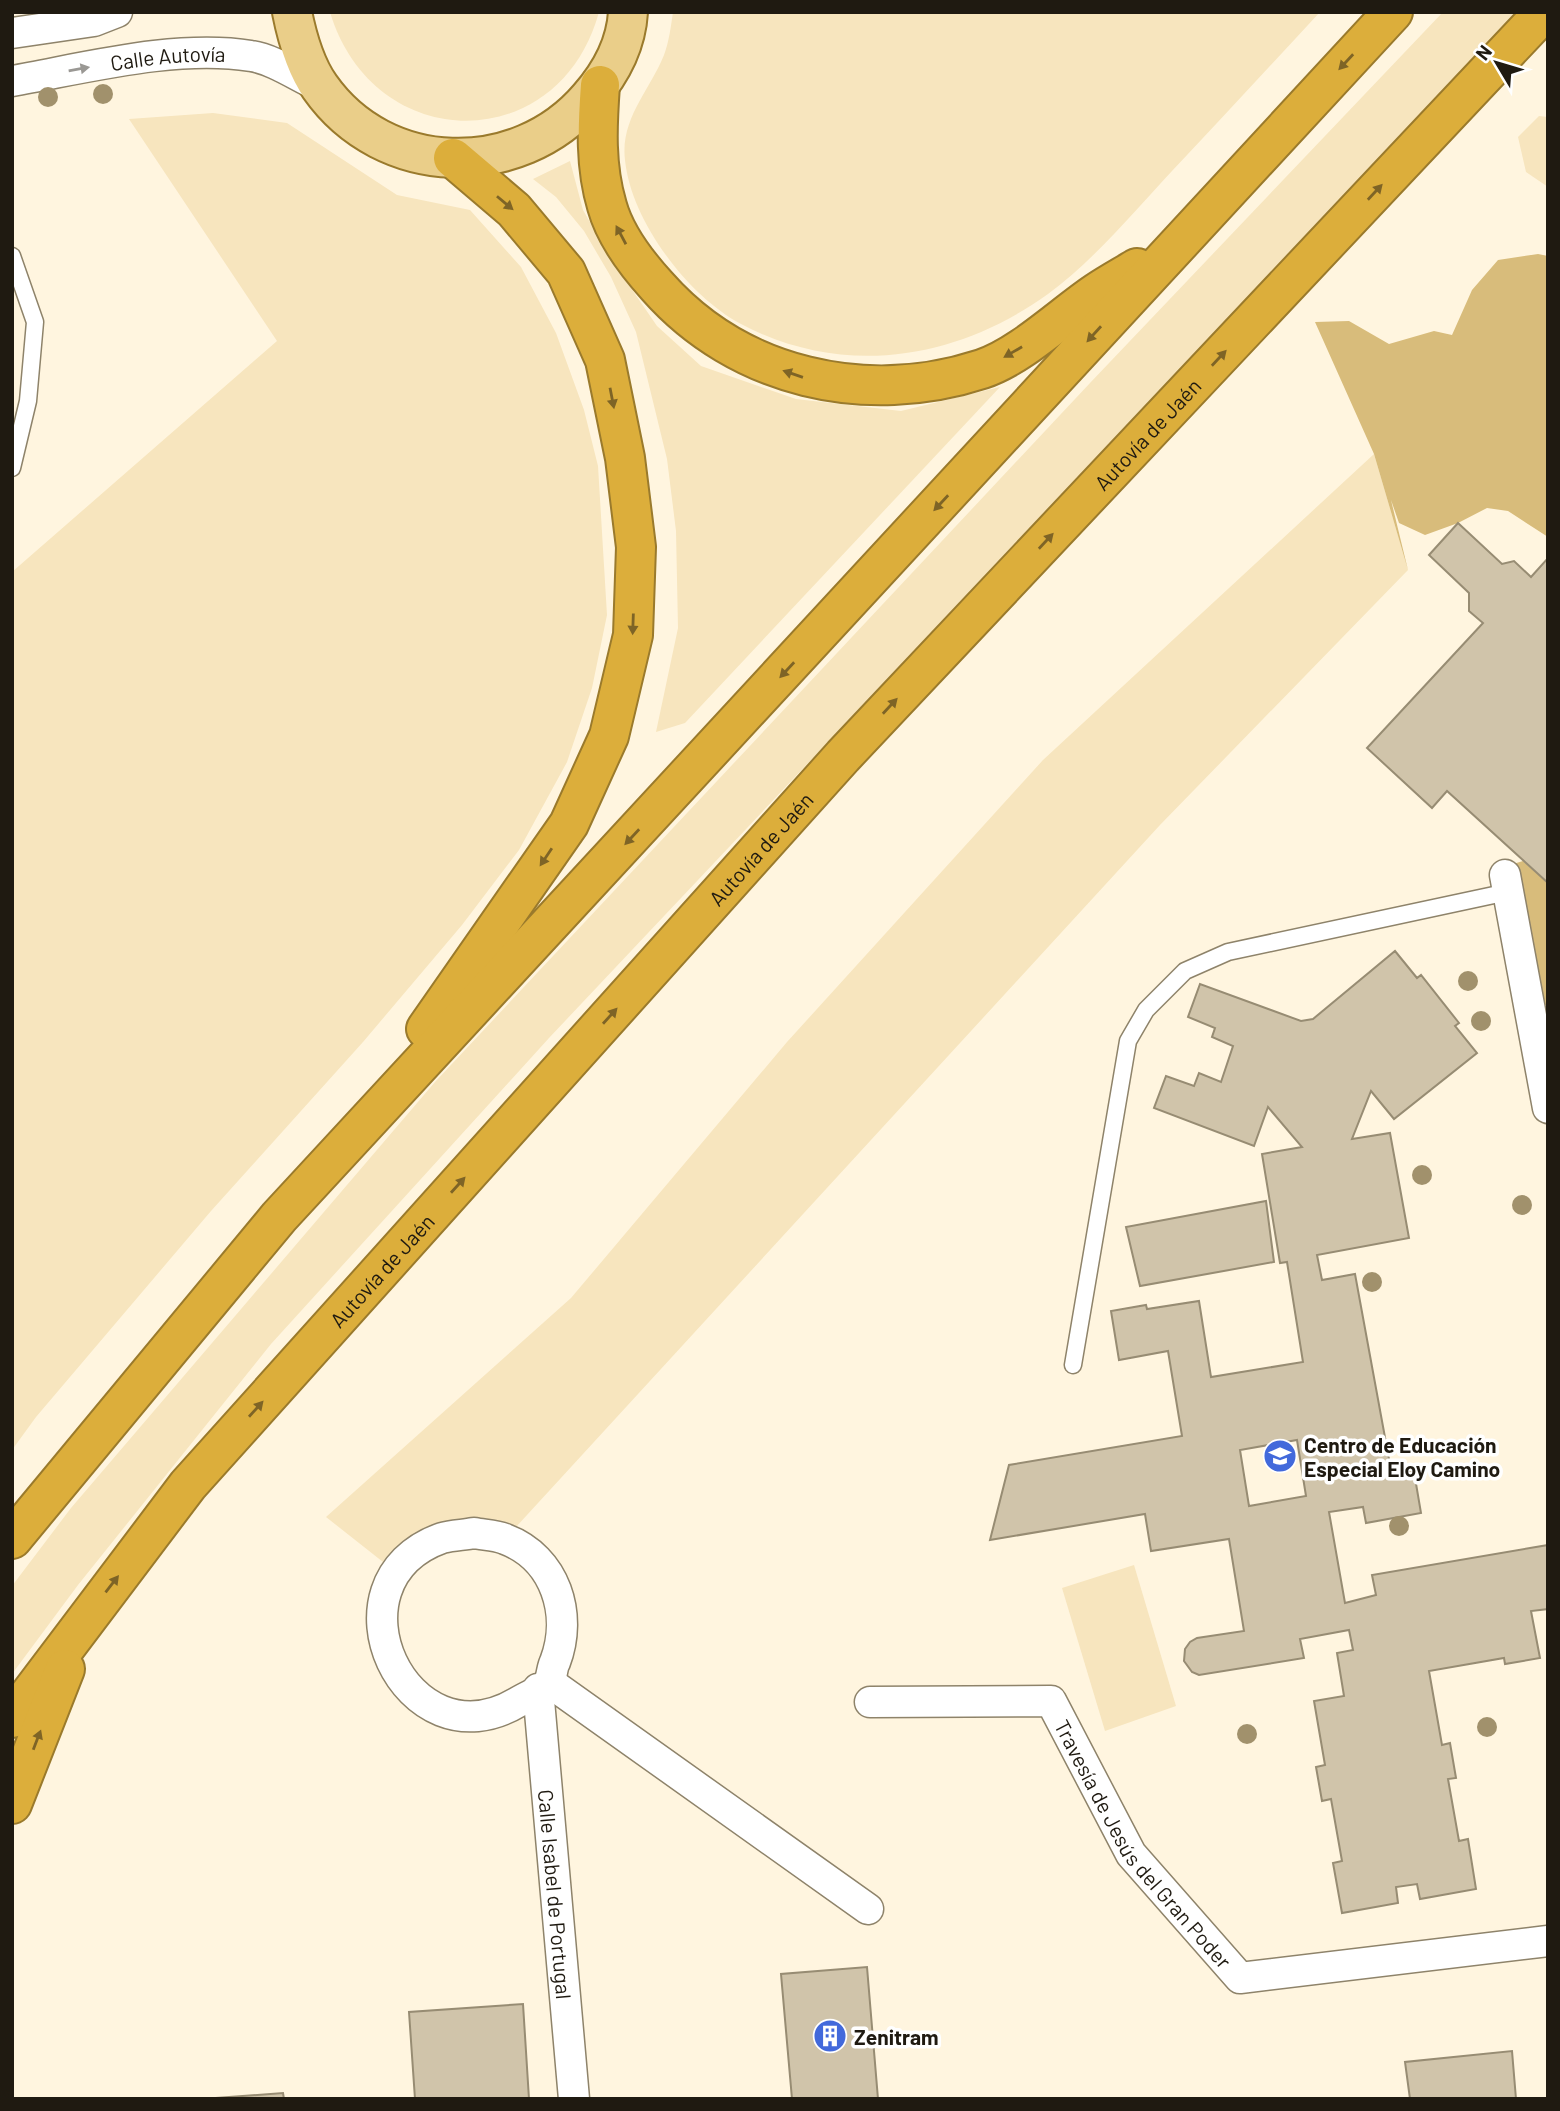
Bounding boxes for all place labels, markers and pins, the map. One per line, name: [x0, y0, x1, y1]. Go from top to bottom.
place label: Centro de Educación Especial Eloy Camino: [1304, 1432, 1500, 1481]
school or university icon: Centro de Educación Especial Eloy Camino: [1261, 1437, 1299, 1475]
building icon: Zenitram: [811, 2017, 849, 2055]
place label: Zenitram: [854, 2024, 939, 2049]

